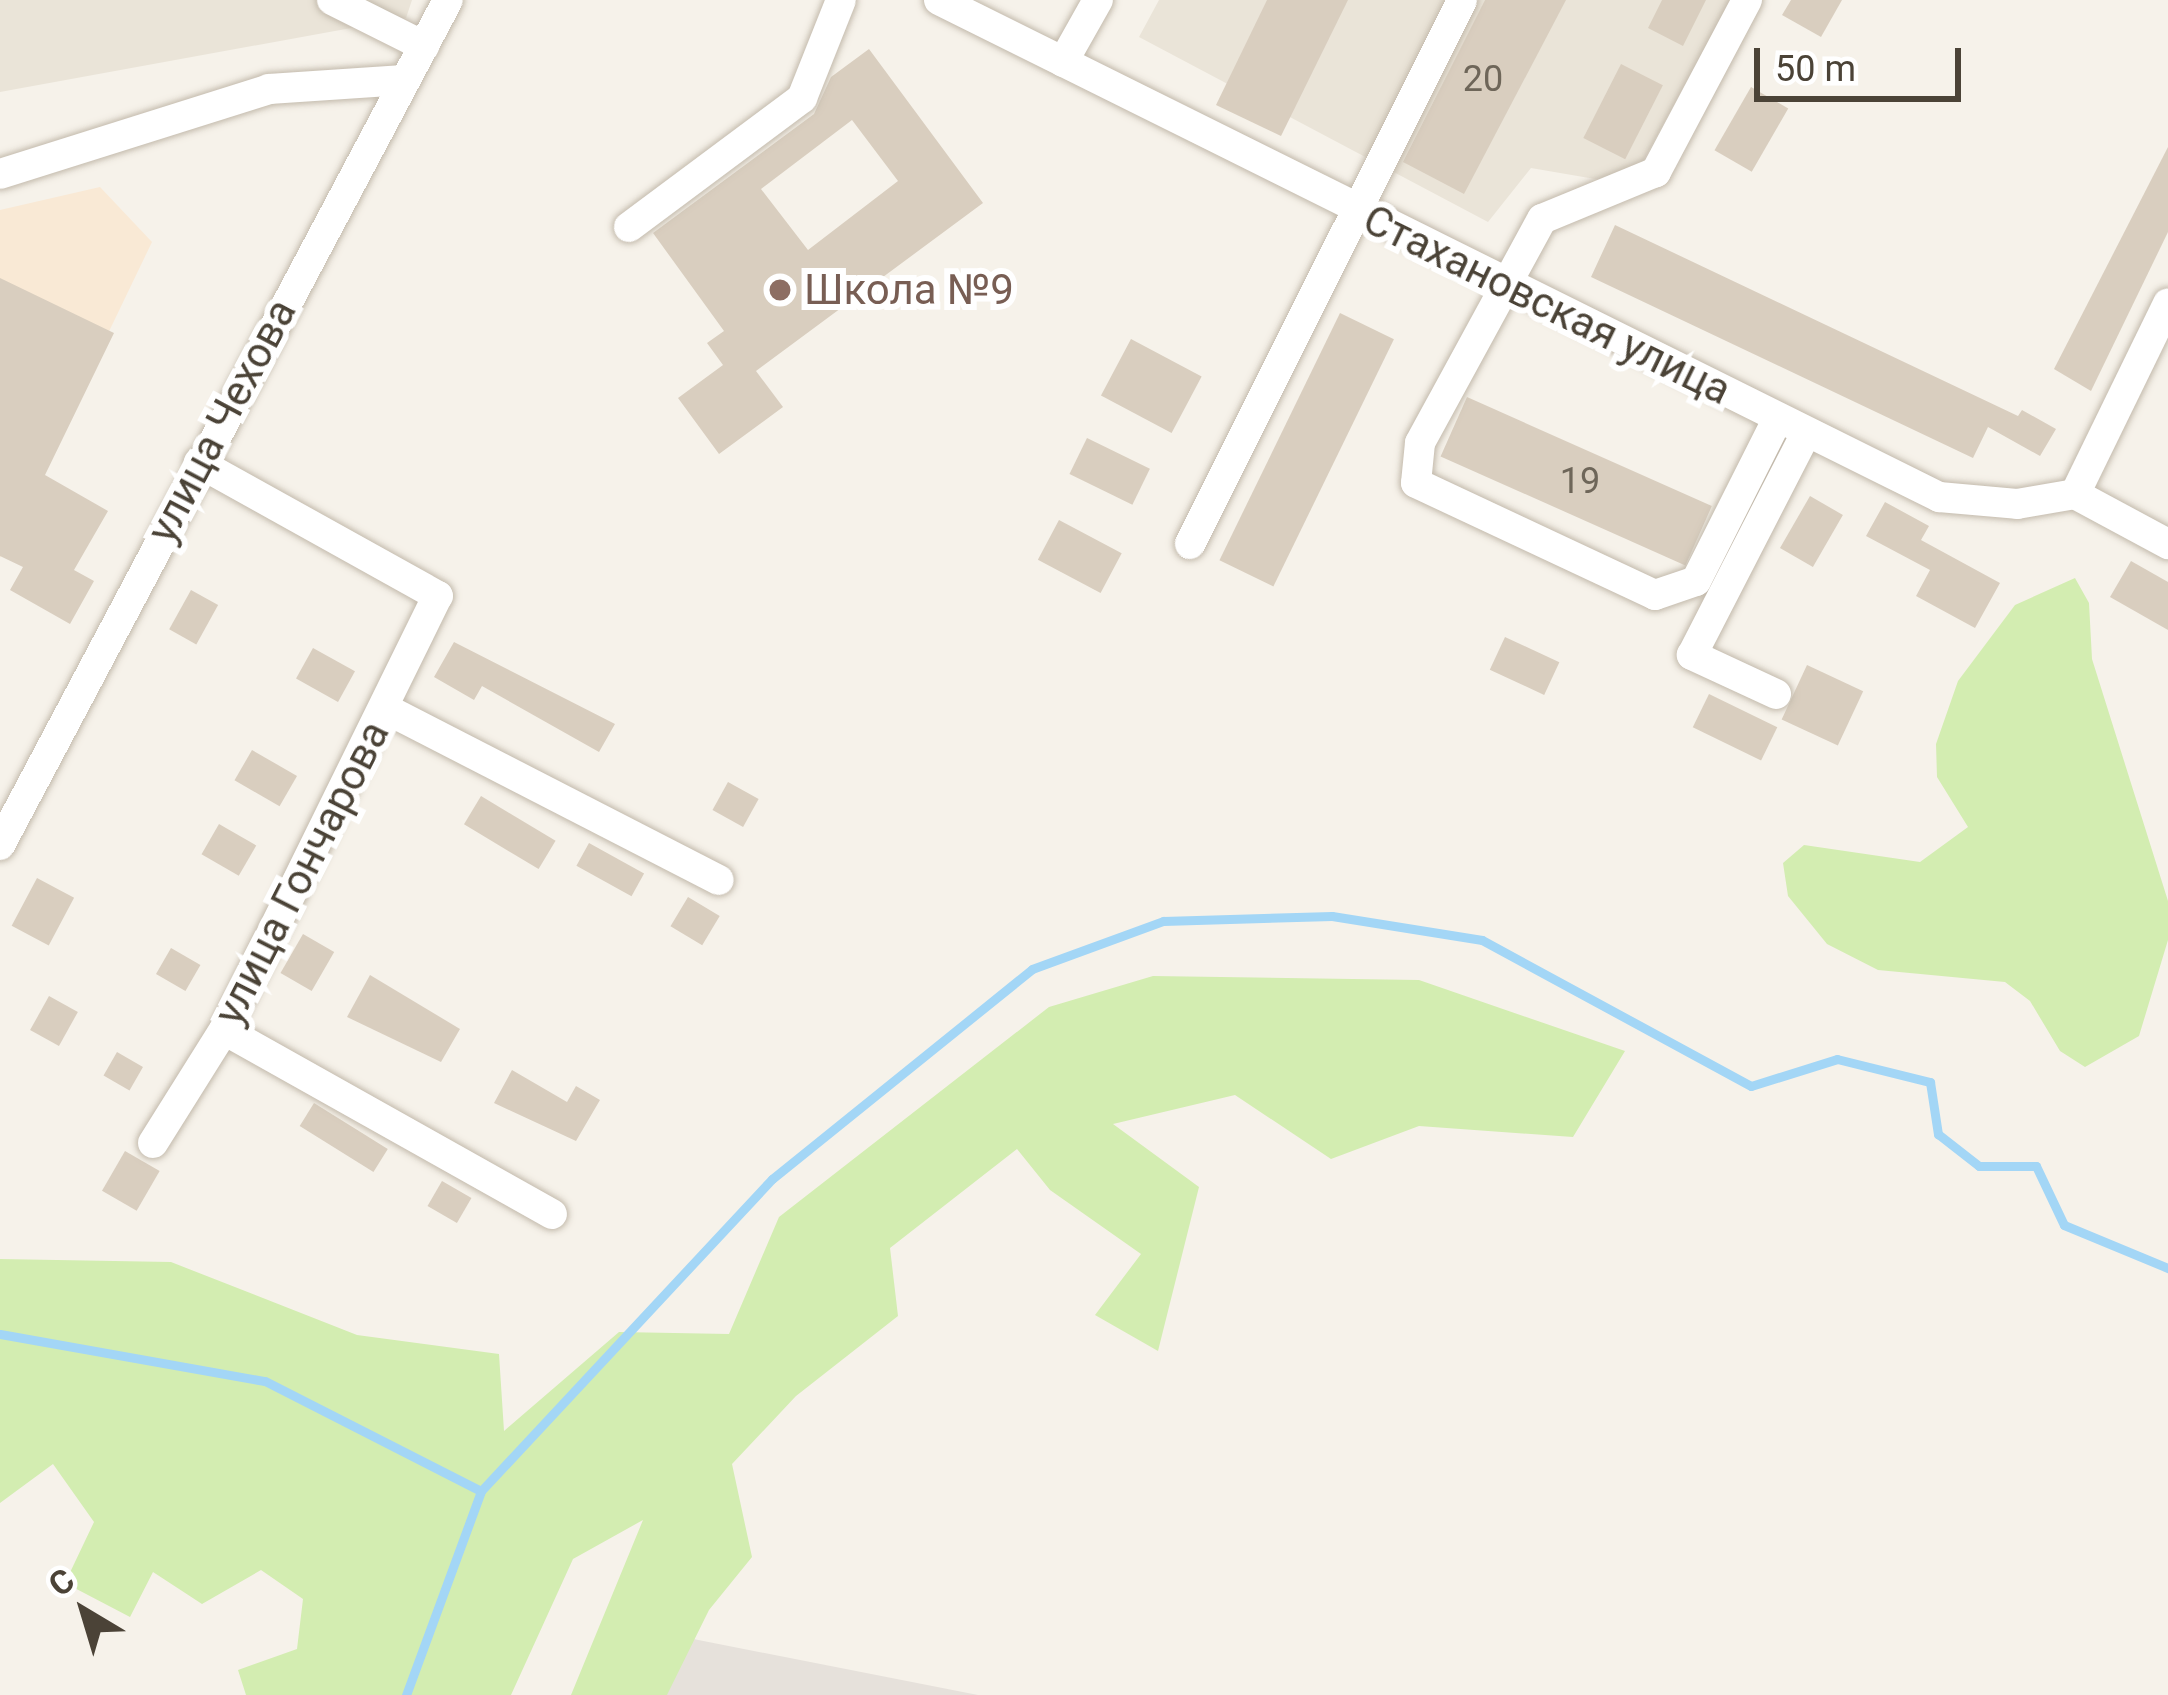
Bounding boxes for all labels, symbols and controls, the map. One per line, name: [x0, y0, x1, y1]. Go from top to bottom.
scale bar: [1760, 24, 1967, 98]
text: 50 m: [1775, 48, 1856, 90]
house number: 20: [1463, 58, 1503, 102]
street label: Стахановская улица: [1355, 194, 1739, 416]
place label: Школа №9: [804, 265, 1014, 315]
marker: Школа №9: [767, 277, 793, 303]
street label: улица Чехова: [137, 291, 307, 551]
house number: 19: [1560, 460, 1600, 504]
street label: улица Гончарова: [204, 713, 400, 1033]
north arrow: [24, 1551, 144, 1671]
text: С: [41, 1560, 82, 1604]

